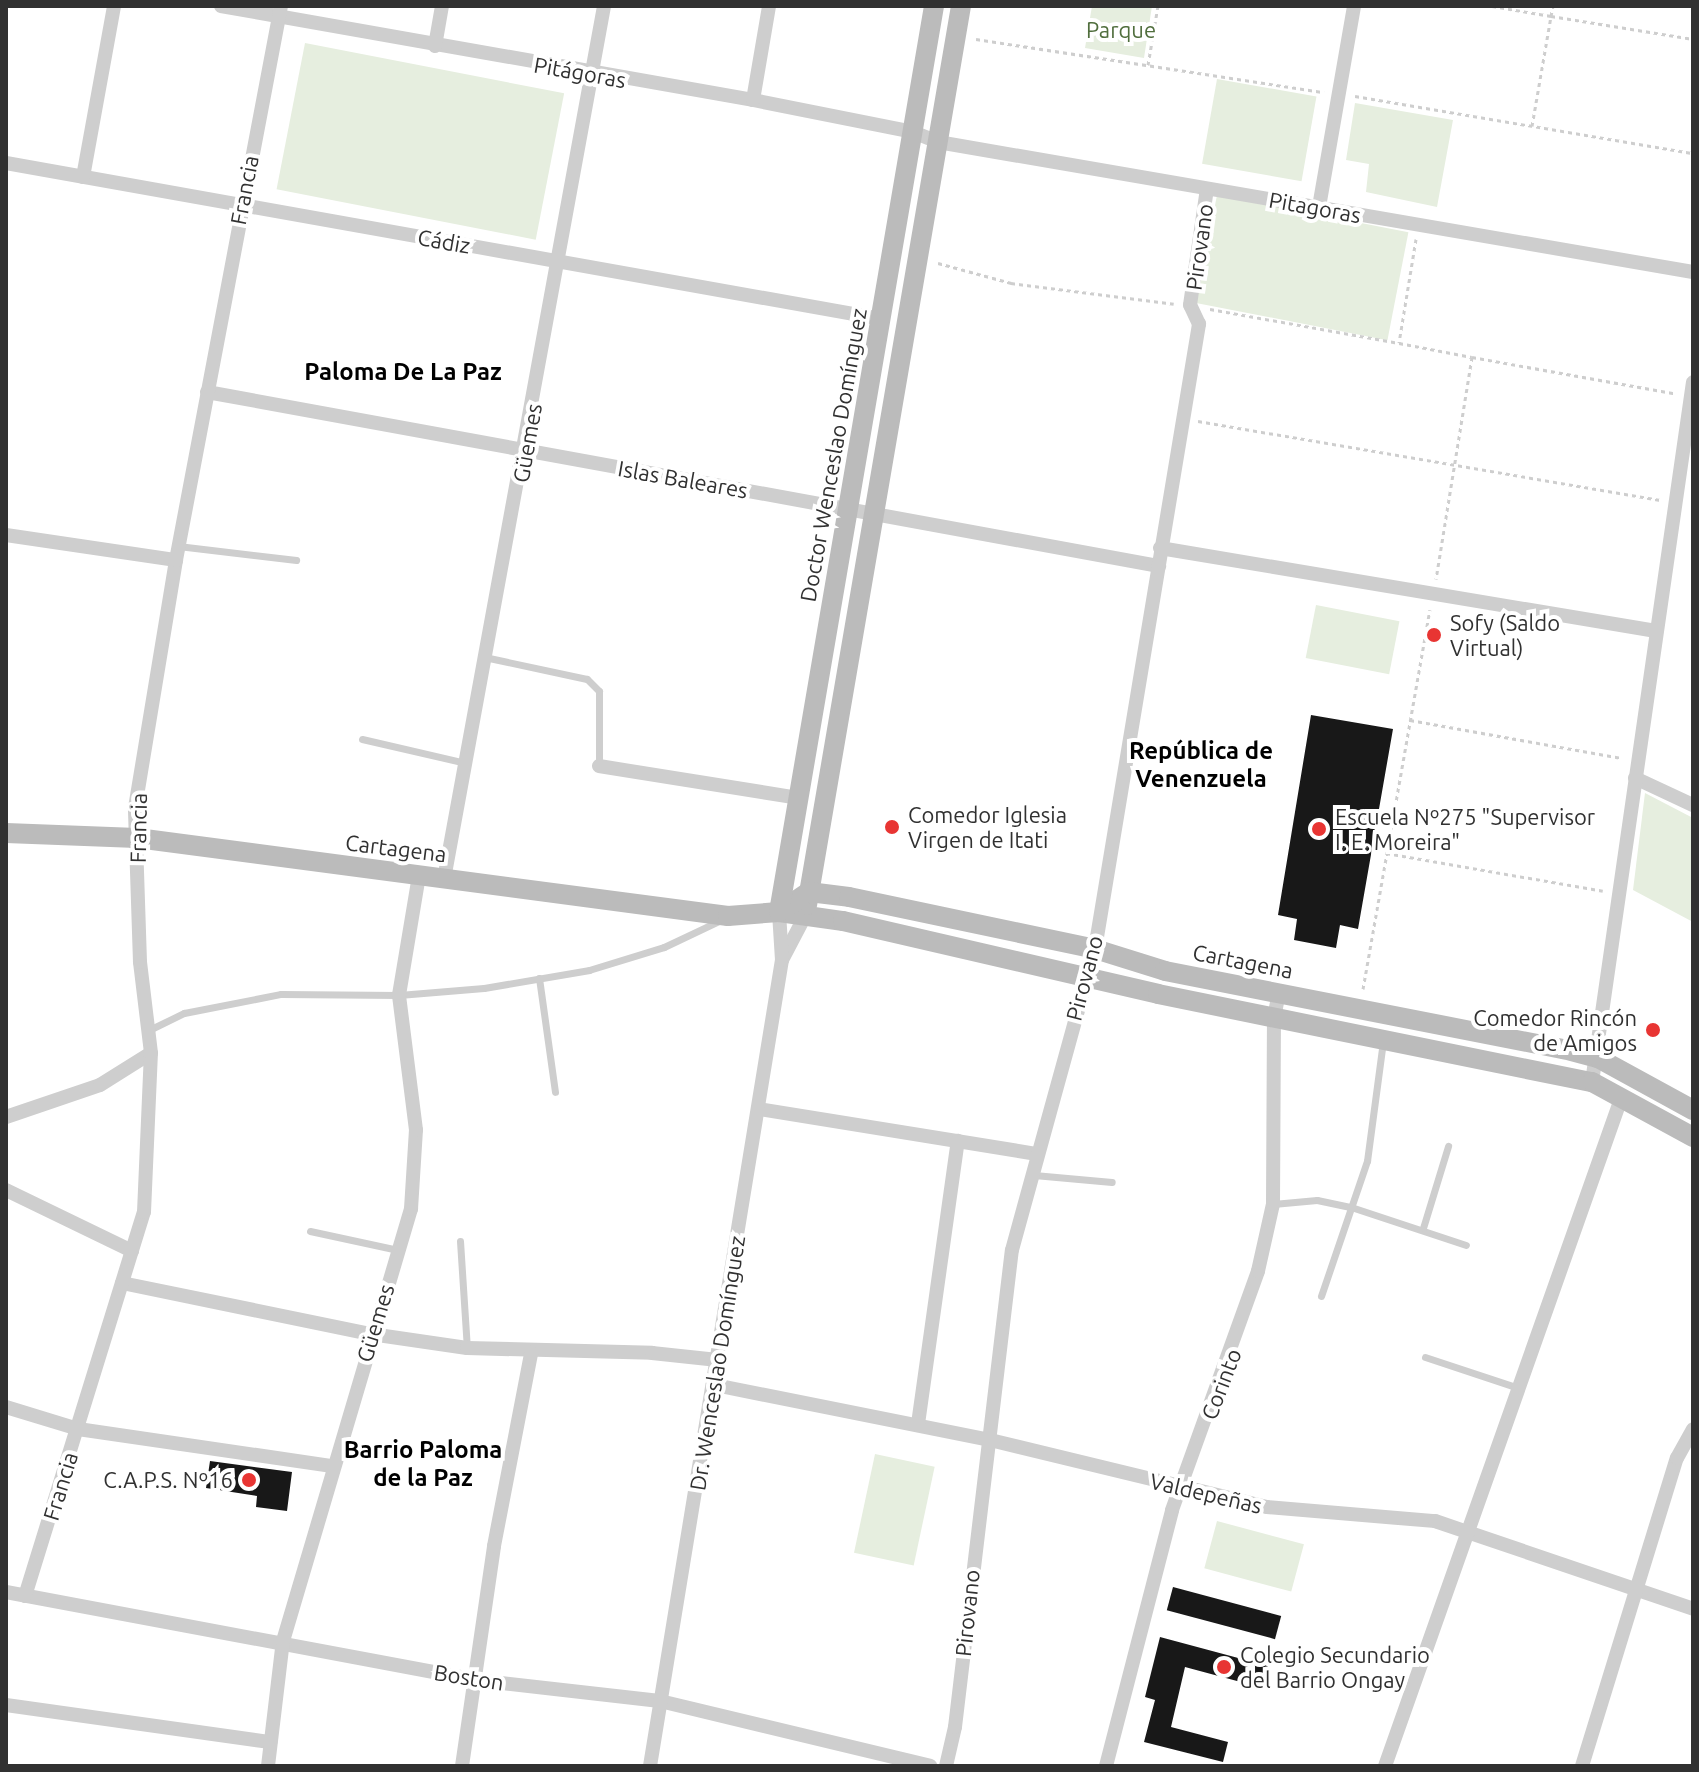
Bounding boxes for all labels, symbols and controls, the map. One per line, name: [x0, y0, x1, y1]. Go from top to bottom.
park label: Parque: [1086, 17, 1156, 43]
street label: Pitágoras: [532, 51, 628, 93]
street label: Francia: [224, 153, 264, 227]
street label: Pitagoras: [1267, 186, 1363, 228]
street label: Pirovano: [1180, 202, 1218, 292]
street label: Cádiz: [416, 223, 472, 259]
street label: Doctor Wenceslao Domínguez: [794, 306, 872, 604]
district label: Paloma De La Paz: [304, 358, 502, 386]
street label: Güemes: [507, 401, 547, 485]
street label: Islas Baleares: [616, 455, 750, 503]
place label: Sofy (Saldo Virtual): [1450, 609, 1560, 660]
marker: Sofy (Saldo Virtual): [1425, 626, 1443, 644]
district label: República de Venenzuela: [1129, 737, 1273, 793]
street label: Francia: [124, 793, 152, 863]
place label: Comedor Iglesia Virgen de Itati: [908, 801, 1067, 852]
place label: Escuela Nº275 "Supervisor I. E. Moreira": [1335, 803, 1595, 854]
marker: Comedor Iglesia Virgen de Itati: [883, 818, 901, 836]
marker: Escuela Nº275 "Supervisor I. E. Moreira": [1310, 820, 1328, 838]
street label: Cartagena: [344, 829, 448, 867]
street label: Pirovano: [1060, 933, 1108, 1023]
street label: Cartagena: [1191, 938, 1295, 984]
place label: Comedor Rincón de Amigos: [1473, 1004, 1637, 1056]
marker: Comedor Rincón de Amigos: [1644, 1021, 1662, 1039]
street label: Dr. Wenceslao Domínguez: [684, 1234, 750, 1492]
street label: Güemes: [351, 1281, 399, 1365]
street label: Corinto: [1195, 1345, 1247, 1423]
district label: Barrio Paloma de la Paz: [344, 1436, 502, 1492]
street label: Francia: [37, 1449, 83, 1523]
place label: C.A.P.S. Nº16: [103, 1467, 233, 1493]
street label: Valdepeñas: [1147, 1467, 1265, 1519]
marker: C.A.P.S. Nº16: [240, 1471, 258, 1489]
street label: Pirovano: [949, 1568, 985, 1658]
place label: Colegio Secundario del Barrio Ongay: [1240, 1641, 1430, 1692]
street label: Boston: [432, 1658, 506, 1696]
marker: Colegio Secundario del Barrio Ongay: [1215, 1658, 1233, 1676]

